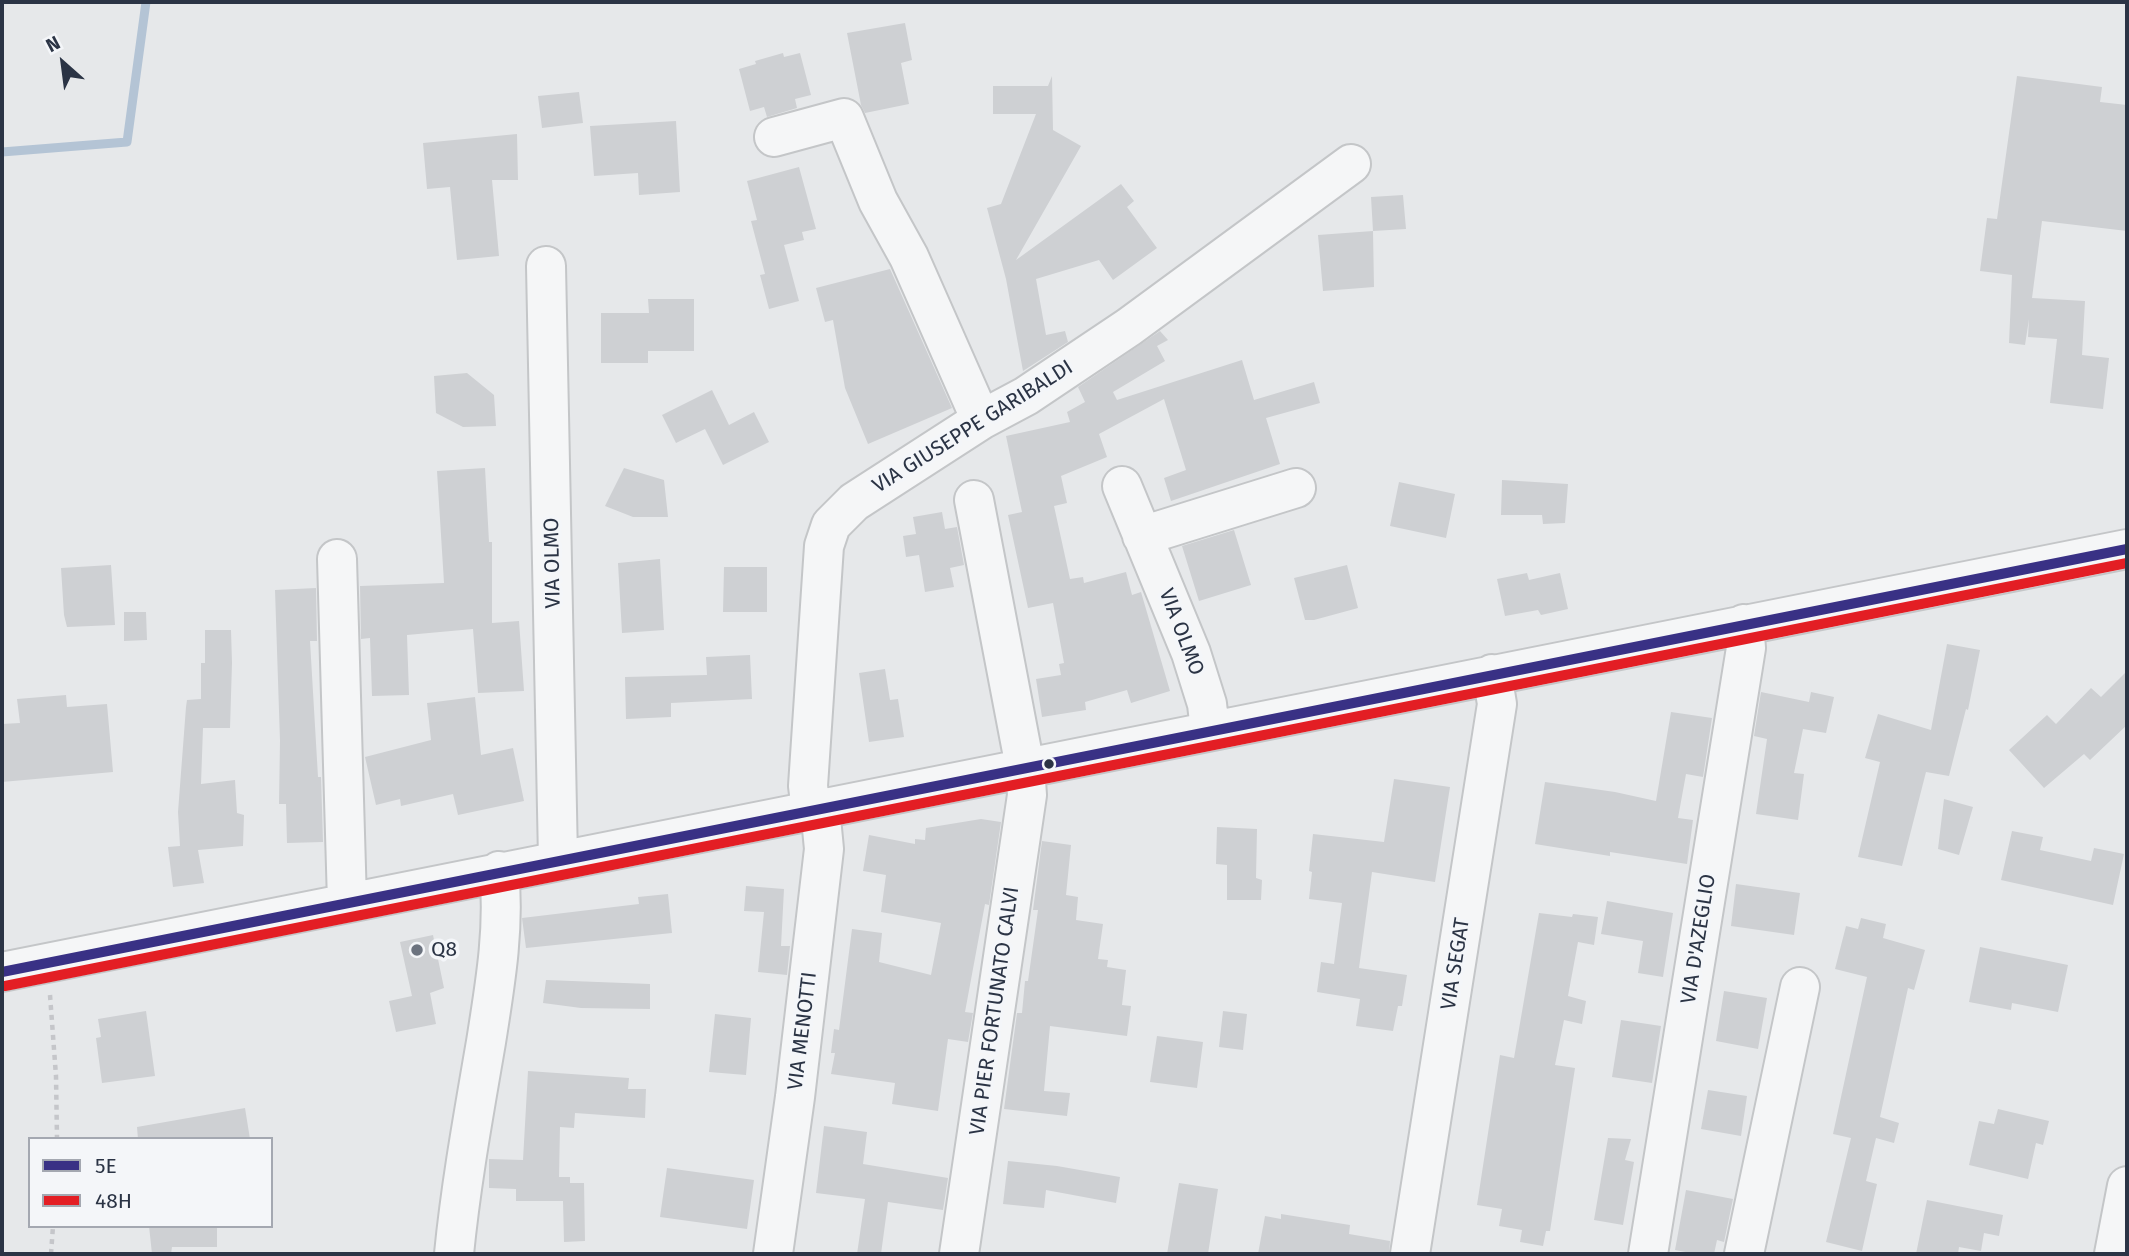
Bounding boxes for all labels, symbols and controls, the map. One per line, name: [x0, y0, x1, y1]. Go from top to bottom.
north arrow: [28, 28, 98, 98]
text: N: [42, 31, 64, 57]
street label: VIA GIUSEPPE GARIBALDI: [868, 355, 1078, 499]
street label: VIA OLMO: [540, 517, 566, 609]
street label: VIA OLMO: [1153, 585, 1209, 679]
unlabelled marker: [1042, 757, 1056, 771]
street label: VIA D'AZEGLIO: [1676, 872, 1722, 1006]
street label: VIA PIER FORTUNATO CALVI: [965, 885, 1025, 1137]
street label: VIA SEGAT: [1436, 916, 1476, 1012]
place label: Q8: [431, 937, 457, 963]
marker: Q8: [409, 942, 425, 958]
street label: VIA MENOTTI: [783, 970, 823, 1092]
legend: [28, 1137, 273, 1228]
text: 5E: [95, 1153, 117, 1179]
text: 48H: [95, 1188, 132, 1214]

